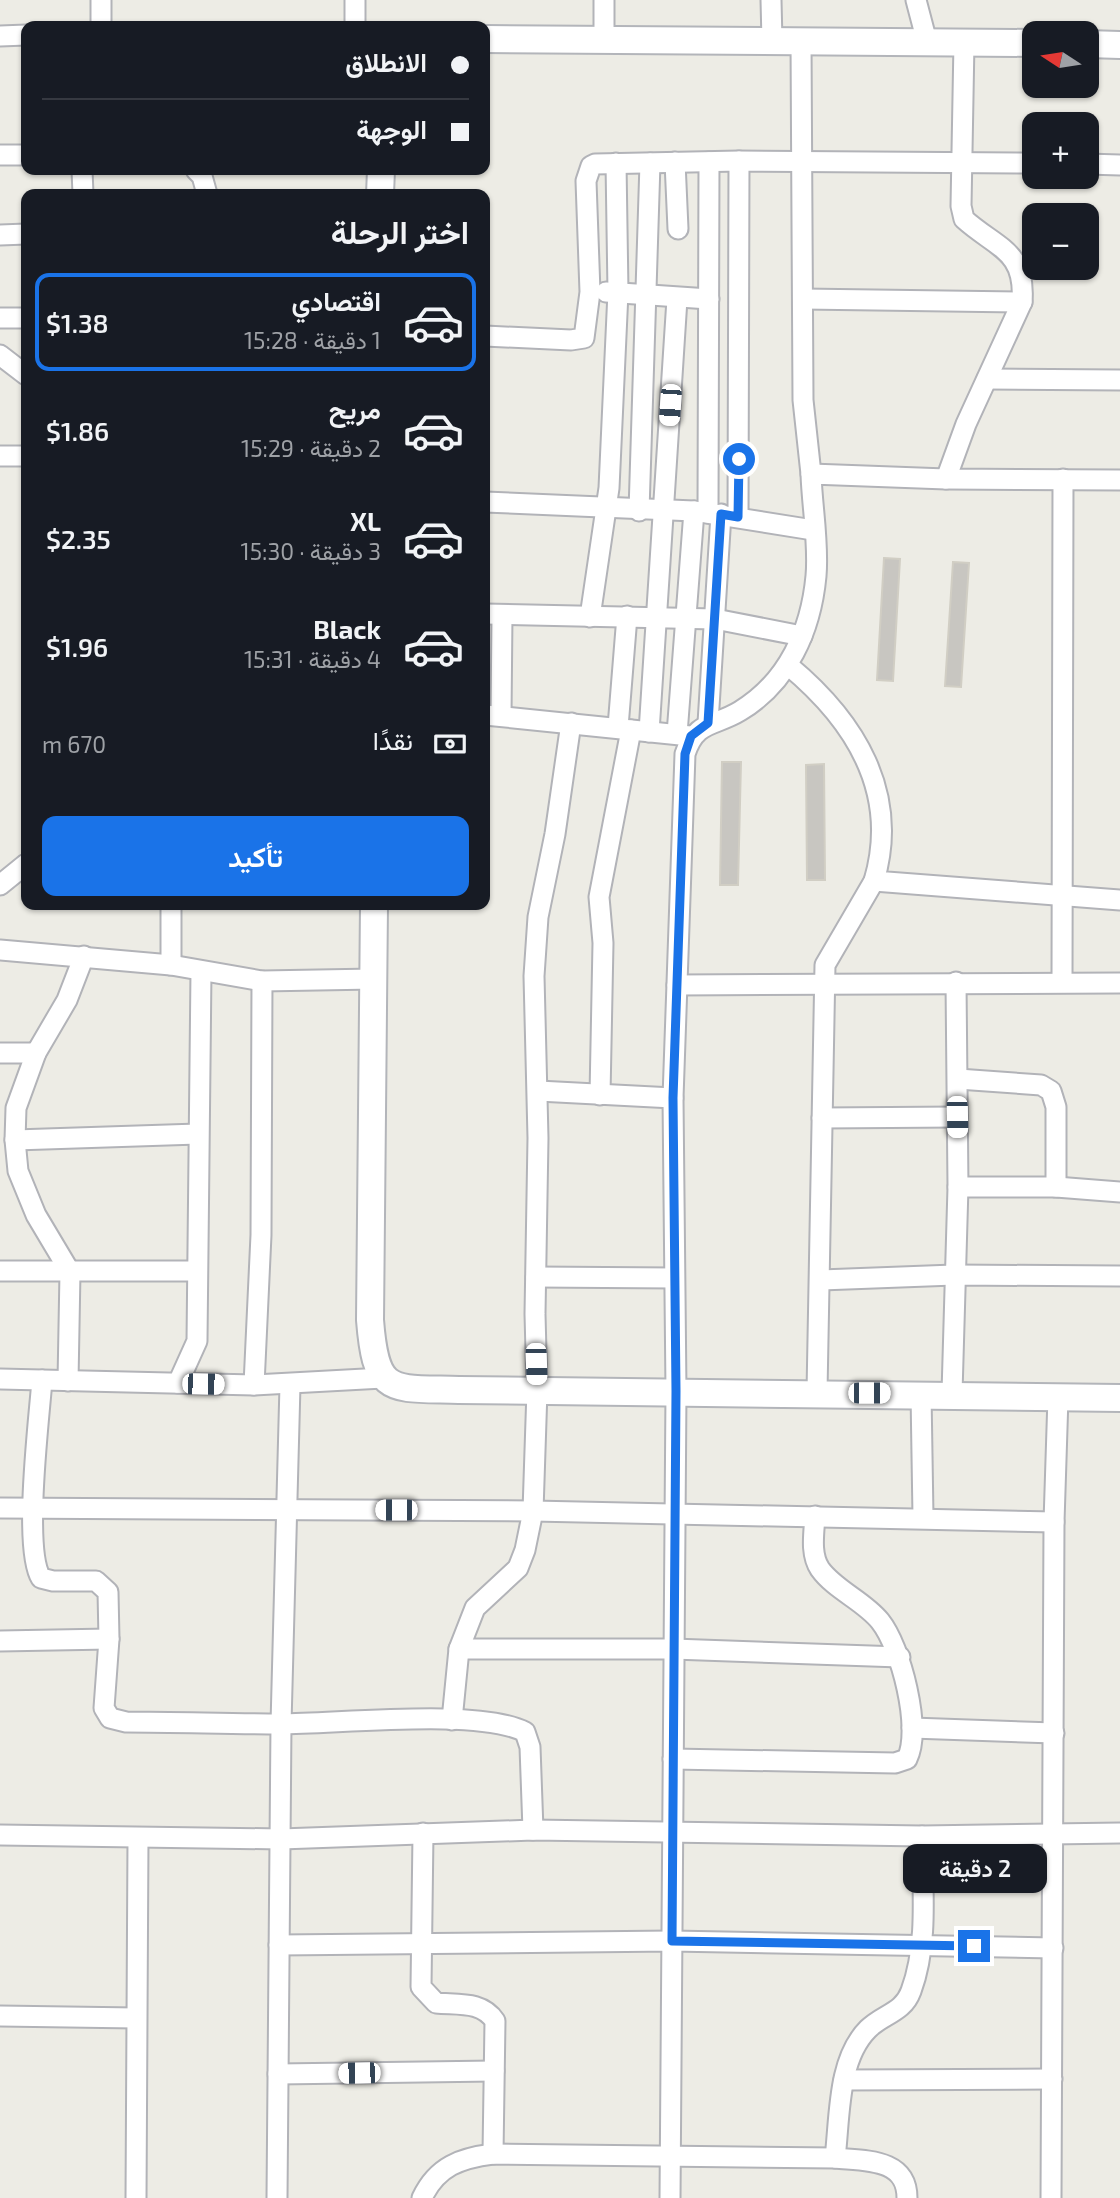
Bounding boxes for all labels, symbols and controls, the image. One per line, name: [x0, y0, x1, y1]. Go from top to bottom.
north arrow: [1022, 21, 1099, 98]
map controls: [1022, 21, 1099, 280]
text: الانطلاق: [345, 46, 427, 77]
button: +: [1022, 112, 1099, 189]
text: الوجهة: [356, 113, 427, 144]
button: −: [1022, 203, 1099, 280]
text: اختر الرحلة: [331, 212, 469, 250]
text: اقتصادي: [292, 285, 381, 316]
icon: car: [402, 291, 465, 354]
text: $1.38: [46, 307, 109, 338]
text: 1 دقيقة · 15:28: [244, 326, 381, 354]
car: [659, 383, 682, 427]
text: مريح: [329, 393, 381, 424]
icon: car: [402, 399, 465, 462]
text: $1.86: [46, 415, 109, 446]
text: 2 دقيقة · 15:29: [241, 434, 381, 462]
route start: [723, 443, 755, 475]
text: XL: [350, 505, 381, 536]
icon: car: [402, 507, 465, 570]
text: $2.35: [46, 523, 111, 554]
text: 3 دقيقة · 15:30: [241, 537, 381, 565]
text: Black: [313, 613, 381, 644]
icon: car: [402, 615, 465, 678]
text: $1.96: [46, 631, 108, 662]
text: 4 دقيقة · 15:31: [244, 645, 381, 673]
text: نقدًا: [373, 724, 413, 755]
icon: cash: [431, 725, 469, 763]
text: 670 m: [42, 730, 106, 758]
button: تأكيد: [42, 816, 469, 896]
car: [947, 1096, 968, 1138]
car: [525, 1343, 548, 1385]
car: [182, 1373, 225, 1395]
car: [849, 1383, 891, 1404]
car: [376, 1500, 418, 1521]
callout: 2 دقيقة: [902, 1844, 1046, 1894]
text: 2 دقيقة: [939, 1854, 1011, 1882]
route end: [958, 1930, 990, 1962]
car: [338, 2062, 381, 2084]

